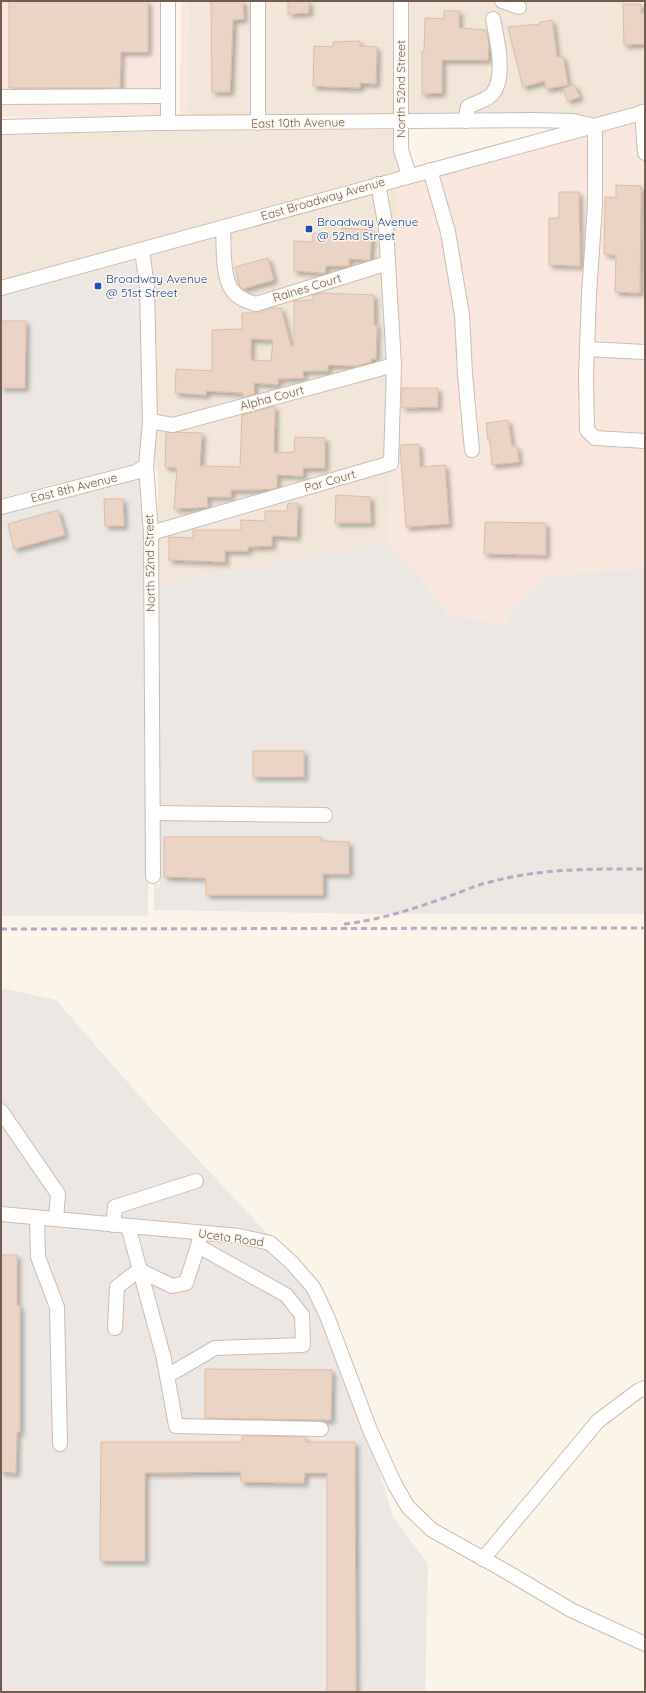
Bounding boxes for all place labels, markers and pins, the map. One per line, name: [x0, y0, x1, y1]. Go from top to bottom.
place label: Broadway Avenue @ 52nd Street: [317, 214, 419, 243]
marker: Broadway Avenue @ 52nd Street: [304, 224, 314, 234]
place label: Broadway Avenue @ 51st Street: [106, 271, 208, 300]
marker: Broadway Avenue @ 51st Street: [93, 281, 103, 291]

